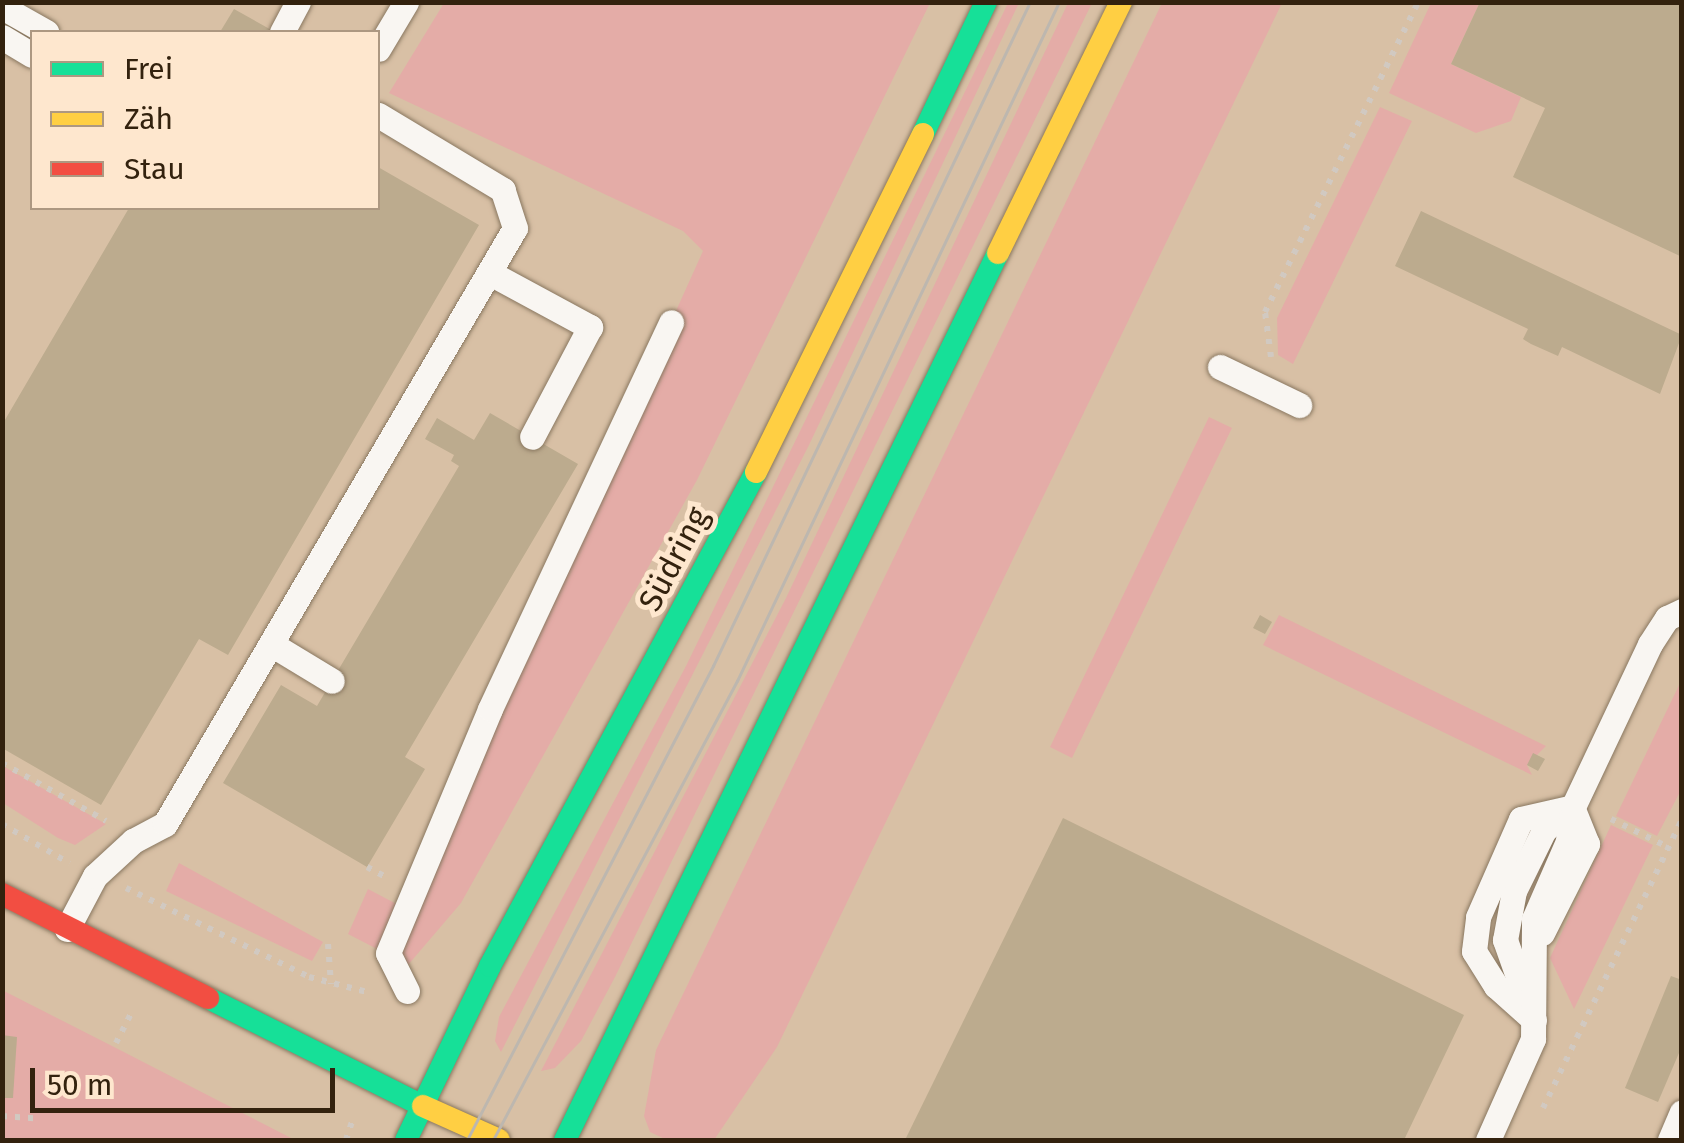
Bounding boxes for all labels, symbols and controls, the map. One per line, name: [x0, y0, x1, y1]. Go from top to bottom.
legend: [30, 30, 380, 210]
text: Frei: [124, 51, 173, 87]
text: Zäh: [124, 101, 173, 137]
text: Stau: [124, 151, 185, 187]
street label: Südring: [631, 501, 717, 617]
scale bar: [35, 1048, 340, 1110]
text: 50 m: [47, 1067, 112, 1103]

